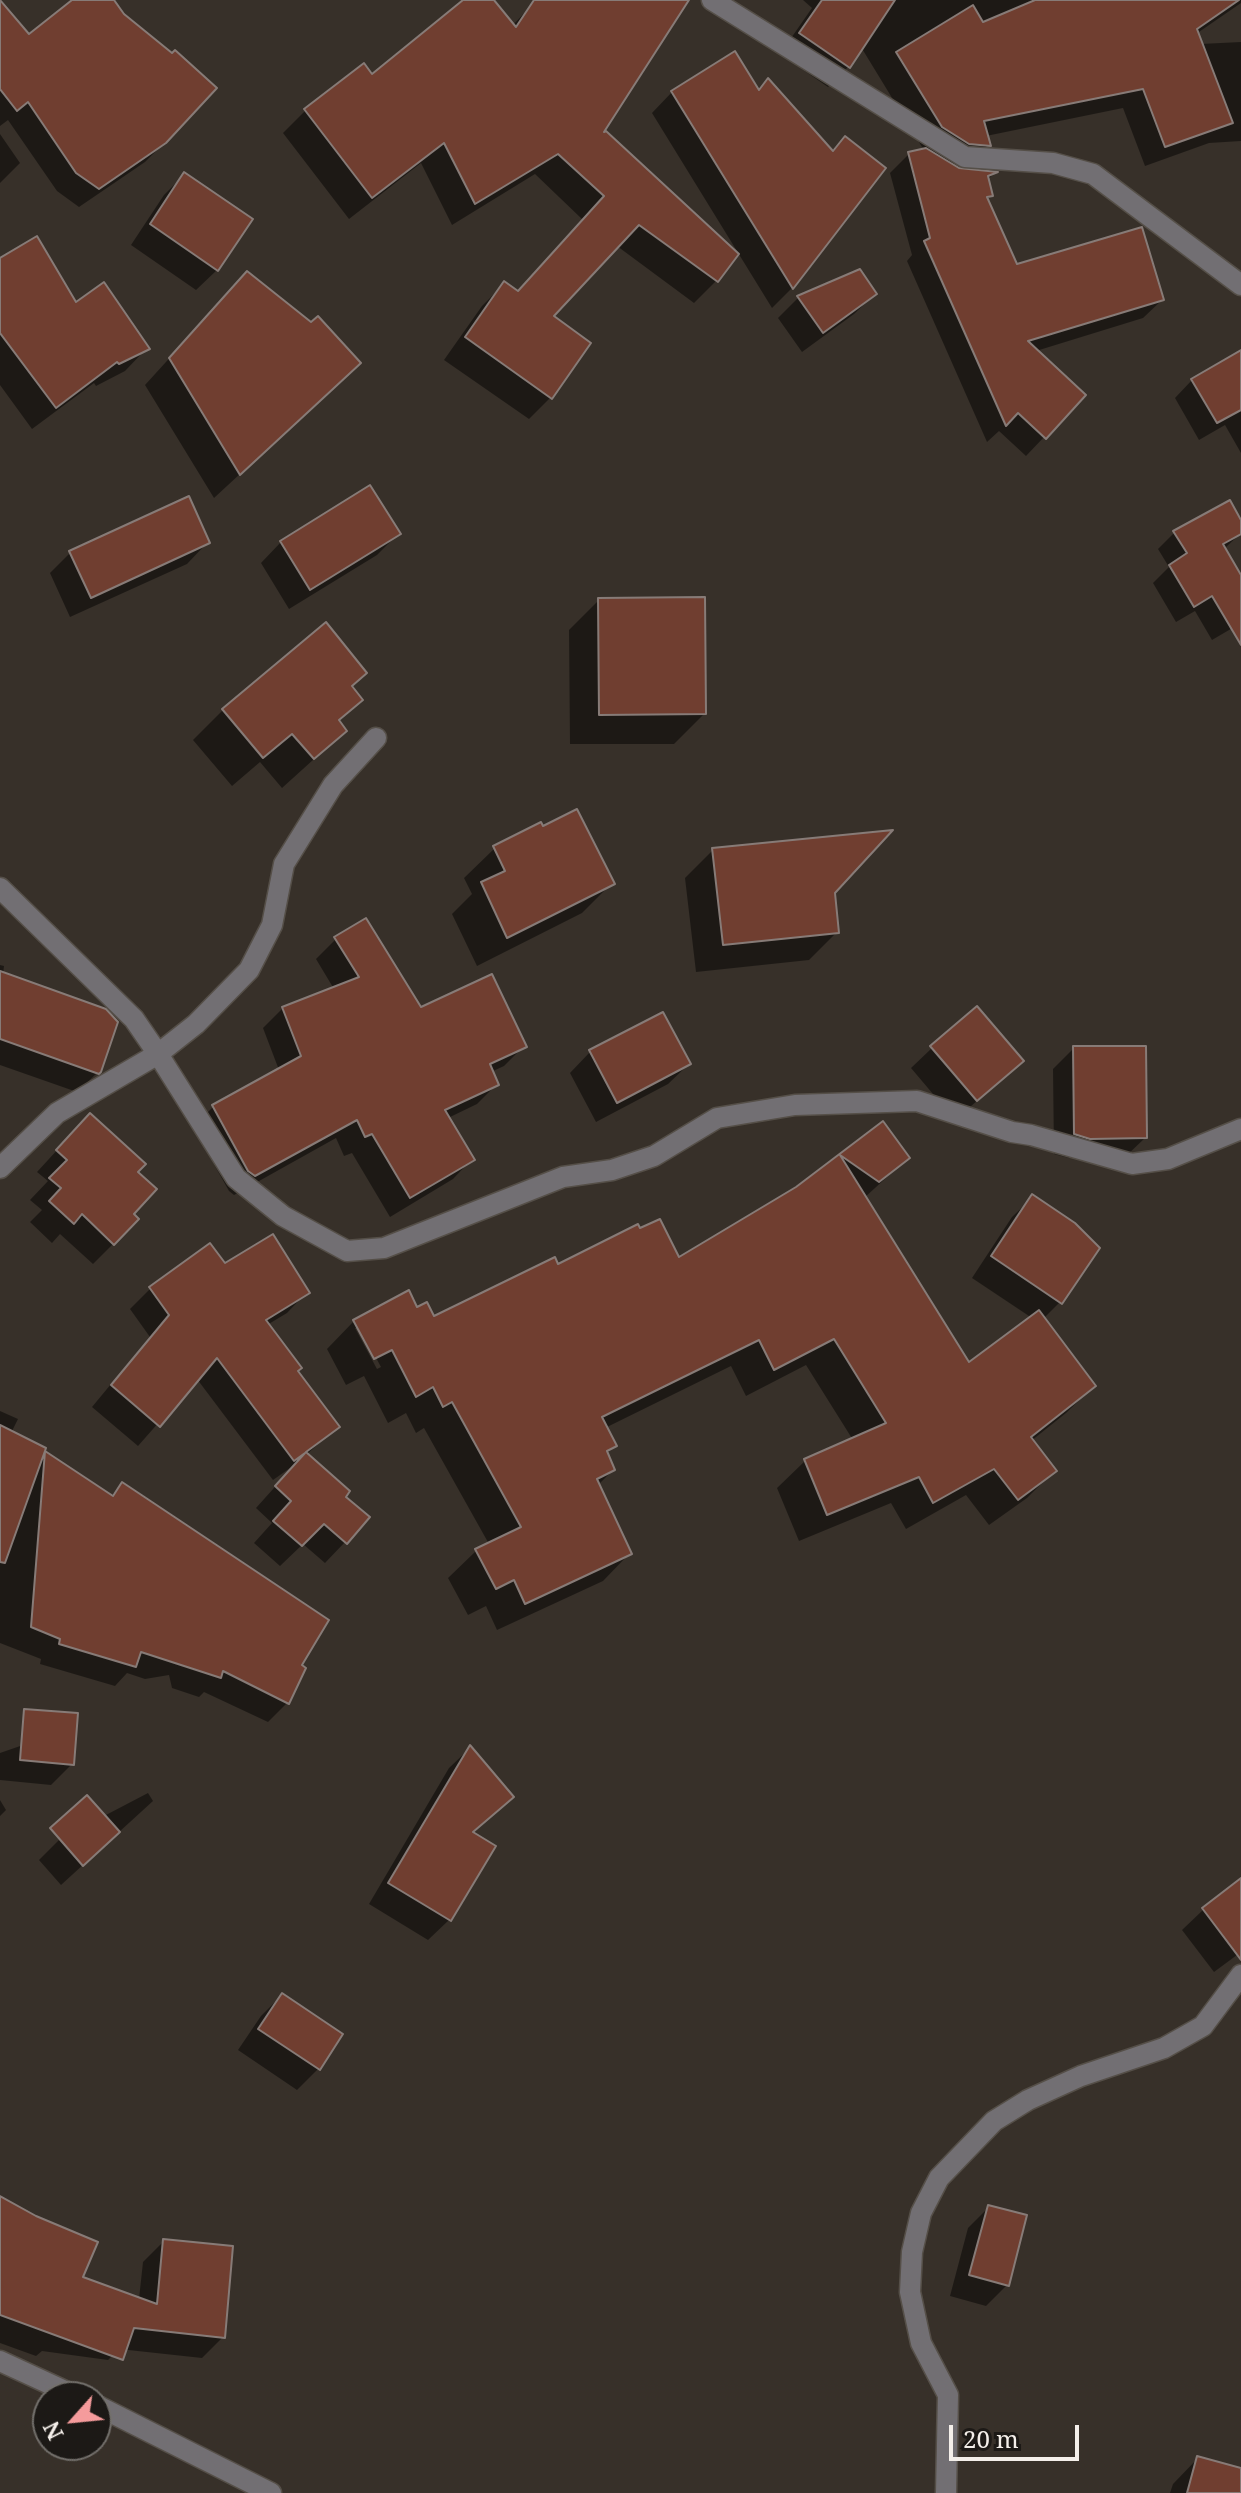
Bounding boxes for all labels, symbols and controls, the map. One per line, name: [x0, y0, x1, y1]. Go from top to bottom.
north arrow: [32, 2381, 112, 2461]
scale bar: [953, 2409, 1083, 2459]
text: N: [35, 2416, 70, 2446]
text: 20 m: [963, 2422, 1019, 2455]

